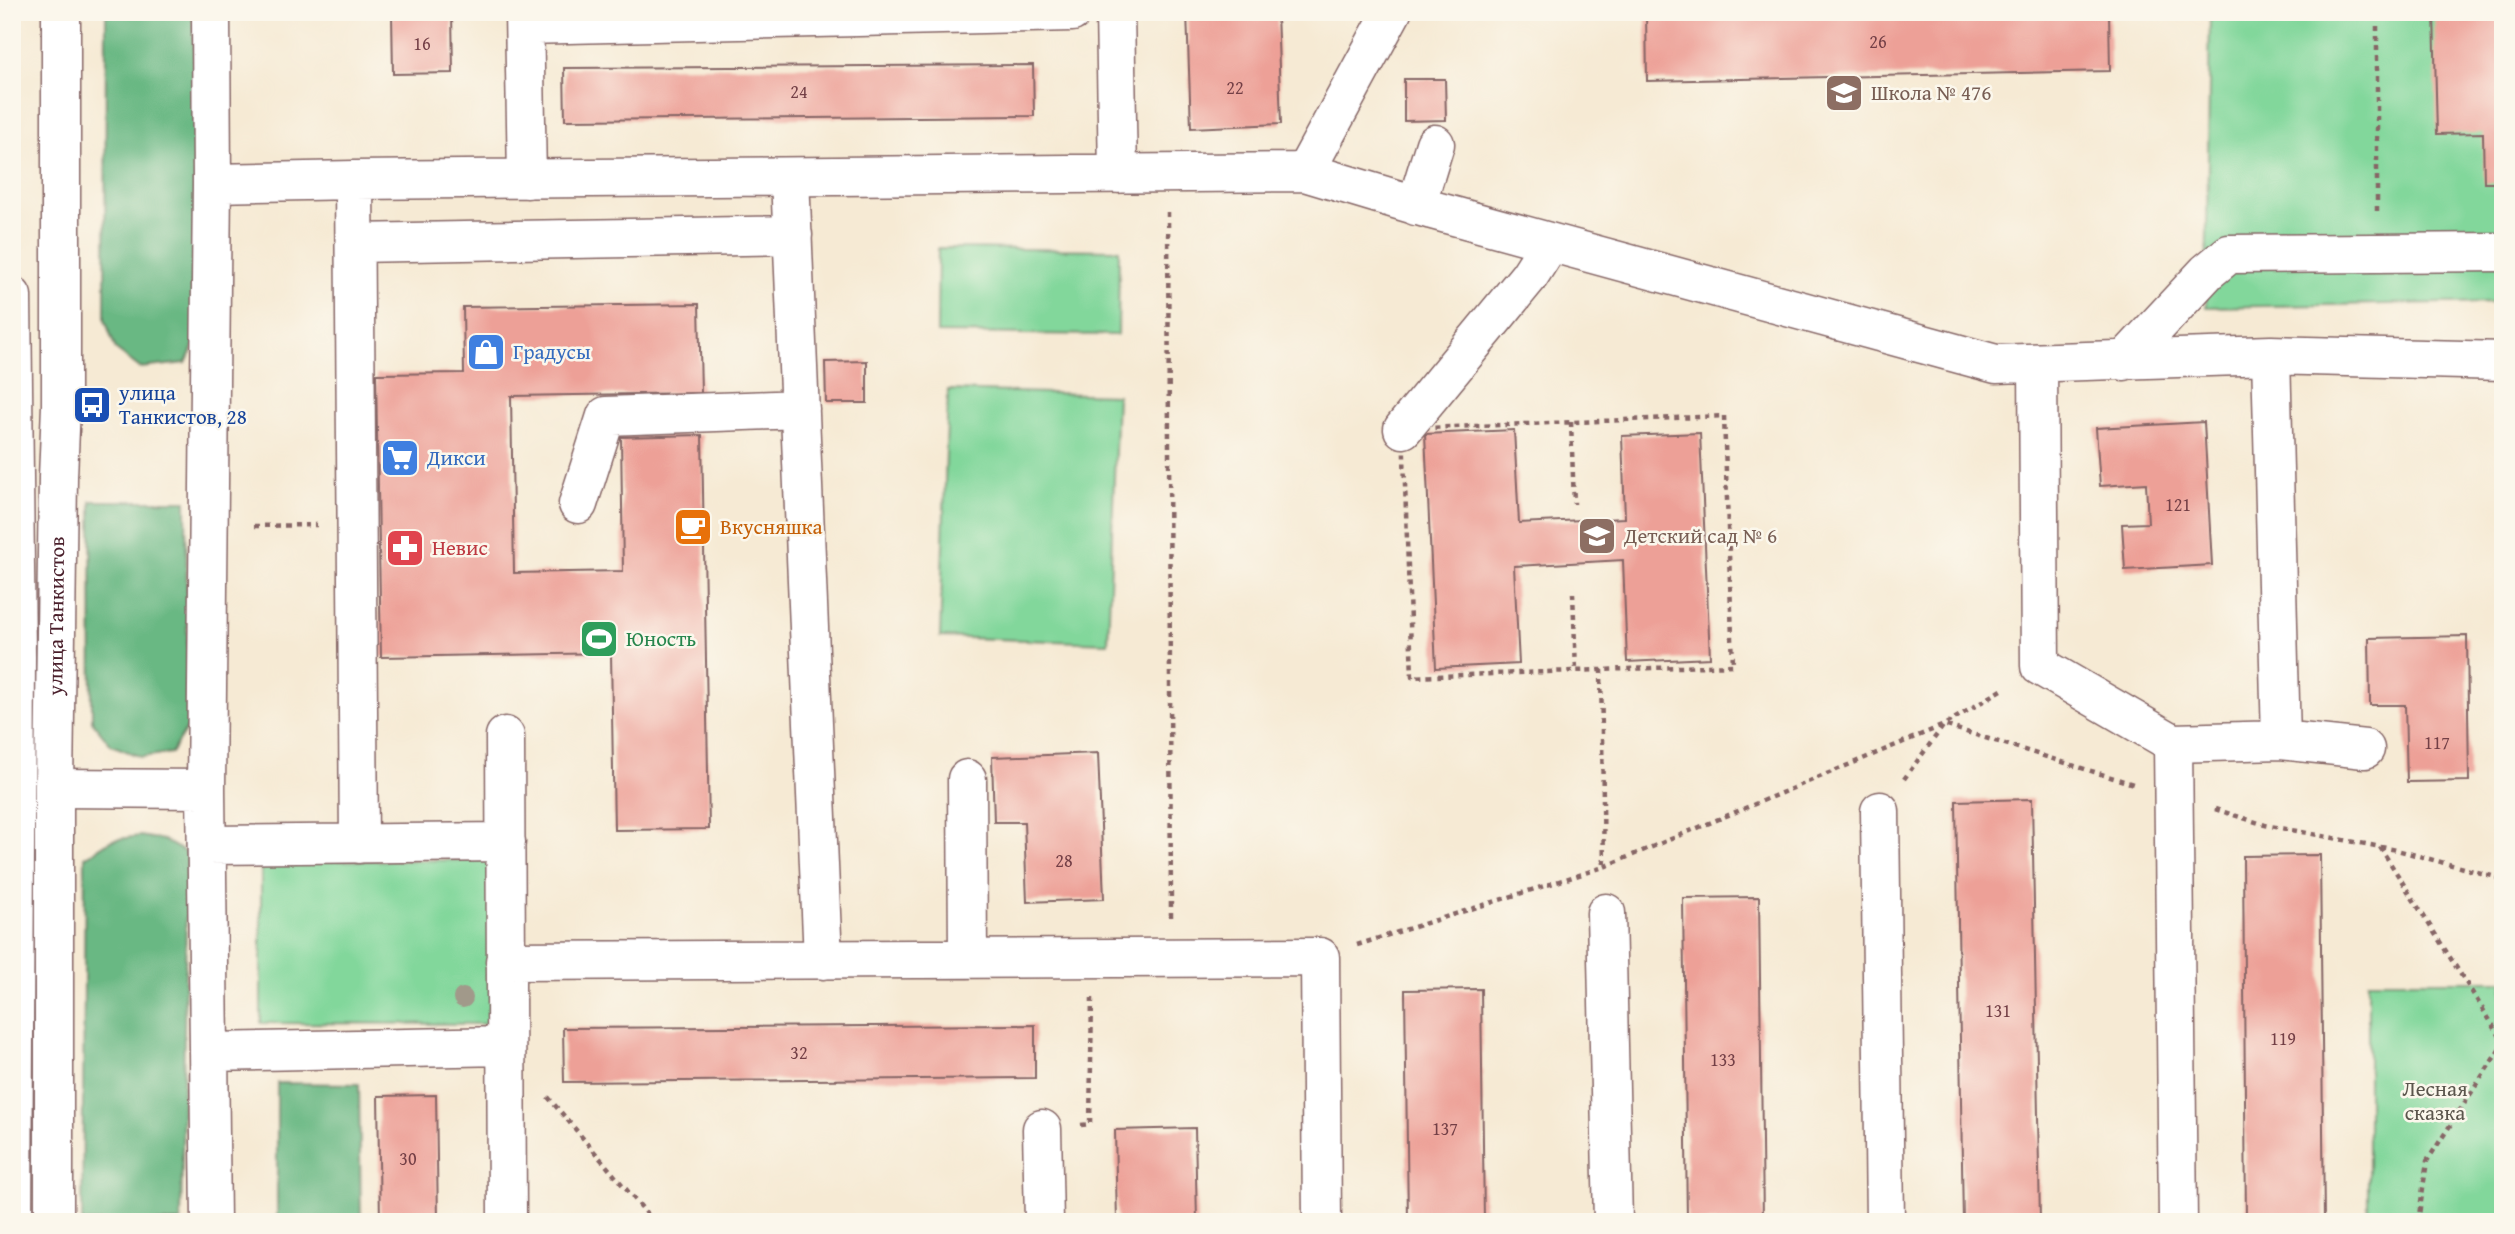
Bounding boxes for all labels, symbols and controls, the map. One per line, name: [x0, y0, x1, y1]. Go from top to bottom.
house number: 26: [1869, 28, 1887, 55]
house number: 16: [413, 30, 431, 57]
school or university icon: Школа № 476: [1823, 72, 1865, 114]
house number: 22: [1226, 74, 1244, 101]
place label: Школа № 476: [1871, 77, 1991, 108]
house number: 24: [790, 78, 808, 105]
shop icon: Градусы: [465, 331, 507, 373]
place label: Градусы: [513, 336, 591, 367]
place label: улица Танкистов, 28: [118, 377, 247, 432]
bus stop icon: улица Танкистов, 28: [71, 384, 113, 426]
supermarket icon: Дикси: [379, 437, 421, 479]
place label: Дикси: [426, 442, 486, 473]
house number: 121: [2165, 491, 2191, 518]
cafe icon: Вкусняшка: [672, 506, 714, 548]
place label: Вкусняшка: [720, 511, 823, 542]
school or university icon: Детский сад № 6: [1576, 515, 1618, 557]
place label: Детский сад № 6: [1623, 520, 1777, 551]
pharmacy icon: Невис: [384, 527, 426, 569]
place label: Невис: [432, 532, 488, 563]
street label: улица Танкистов: [39, 536, 72, 697]
sports icon: Юность: [578, 618, 620, 660]
place label: Юность: [626, 623, 696, 654]
house number: 117: [2424, 729, 2450, 756]
house number: 28: [1055, 847, 1073, 874]
house number: 131: [1985, 997, 2011, 1024]
house number: 119: [2270, 1025, 2296, 1052]
house number: 32: [790, 1039, 808, 1066]
house number: 133: [1710, 1046, 1736, 1073]
park label: Лесная сказка: [2402, 1073, 2468, 1128]
house number: 137: [1432, 1115, 1458, 1142]
house number: 30: [399, 1145, 417, 1172]

